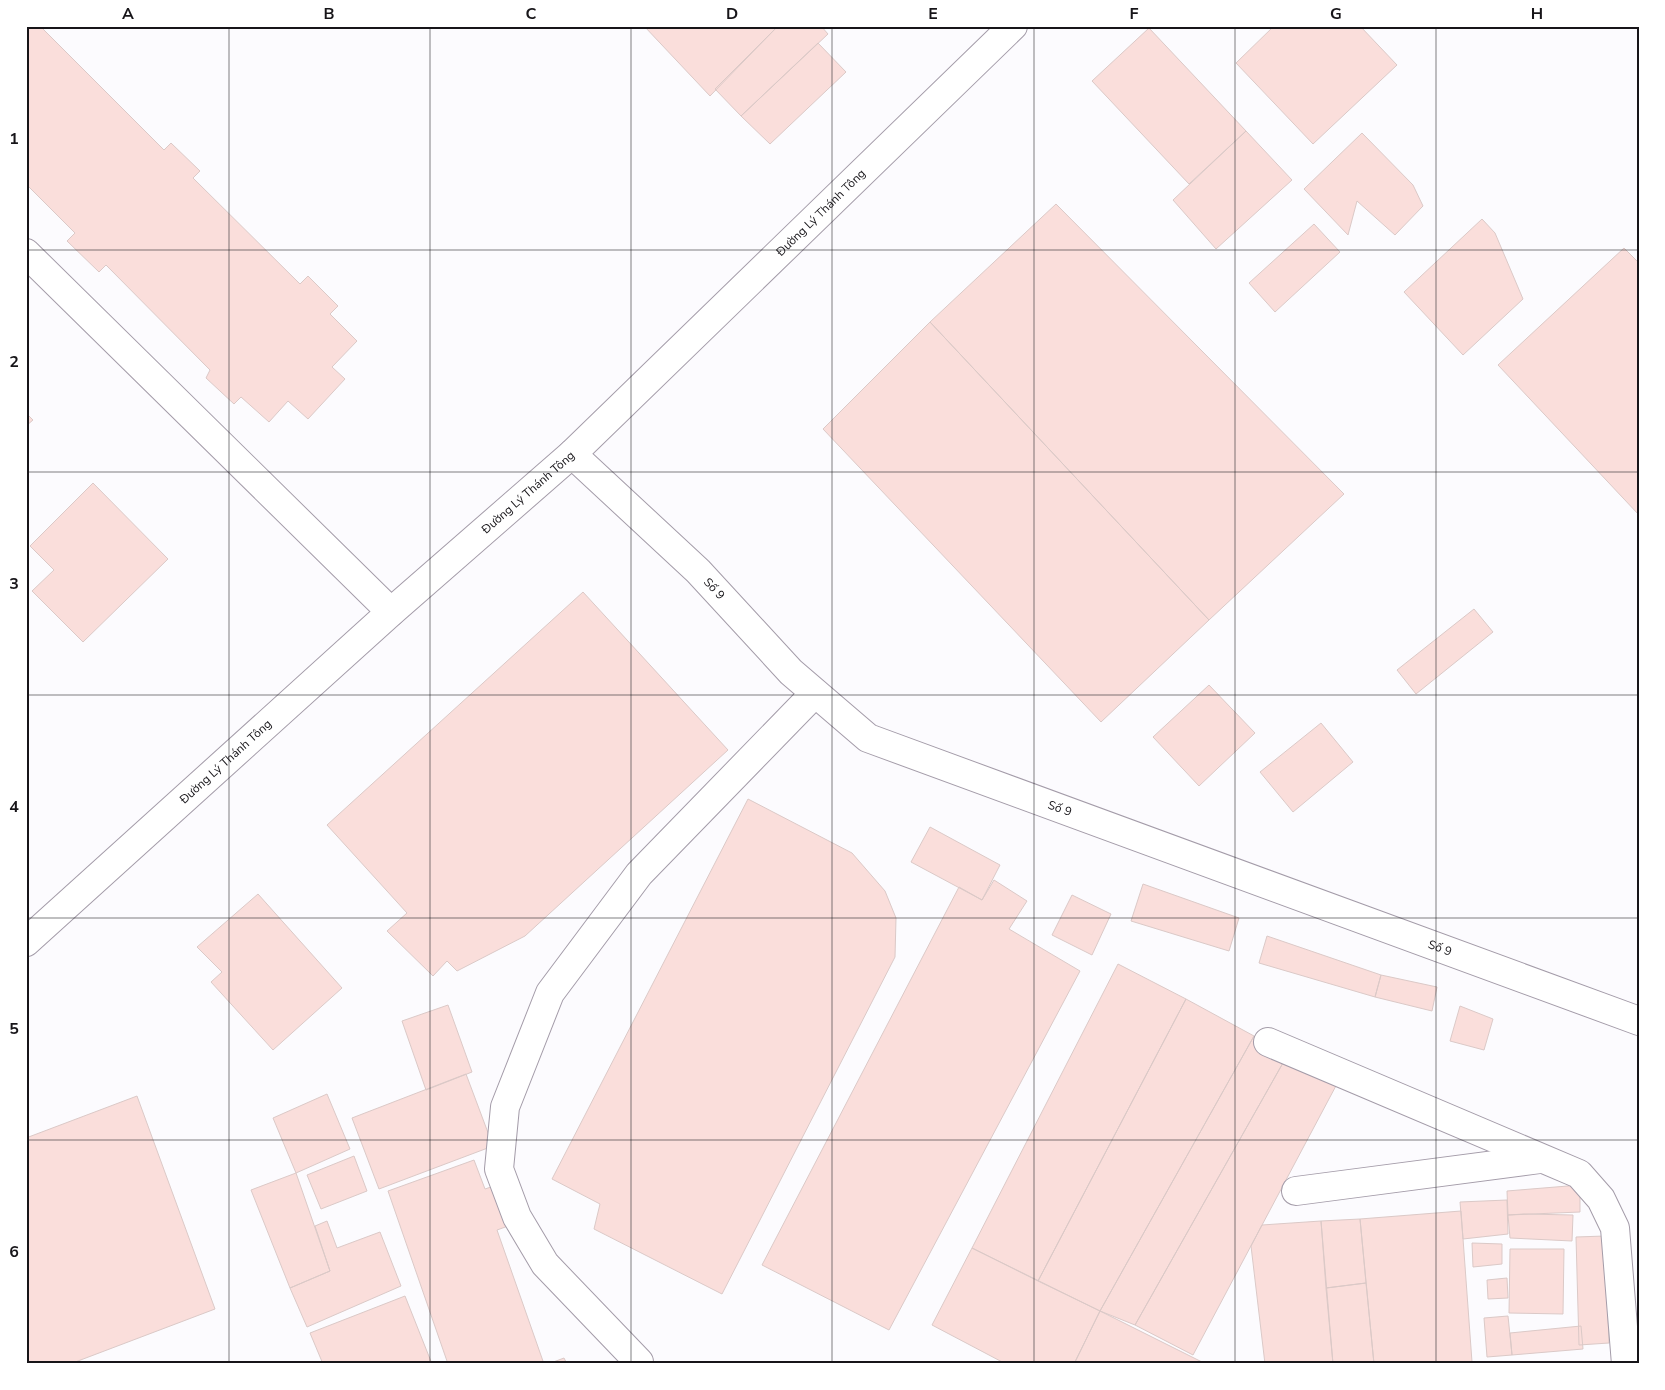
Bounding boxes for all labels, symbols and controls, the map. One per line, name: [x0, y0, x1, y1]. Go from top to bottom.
text: A: [122, 3, 134, 25]
text: B: [323, 3, 335, 25]
text: C: [526, 3, 537, 25]
text: D: [726, 3, 738, 25]
text: E: [928, 3, 938, 25]
text: F: [1130, 3, 1139, 25]
text: G: [1330, 3, 1342, 25]
text: H: [1531, 3, 1543, 25]
text: 1: [9, 128, 19, 150]
street label: Đường Lý Thánh Tông: [772, 166, 869, 260]
text: 2: [9, 351, 19, 373]
street label: Đường Lý Thánh Tông: [477, 447, 578, 538]
text: 3: [9, 573, 19, 595]
street label: Số 9: [700, 574, 728, 603]
street label: Đường Lý Thánh Tông: [175, 716, 275, 808]
text: 4: [9, 796, 19, 818]
street label: Số 9: [1046, 797, 1074, 820]
street label: Số 9: [1426, 936, 1454, 960]
text: 5: [9, 1018, 19, 1040]
text: 6: [9, 1241, 19, 1263]

